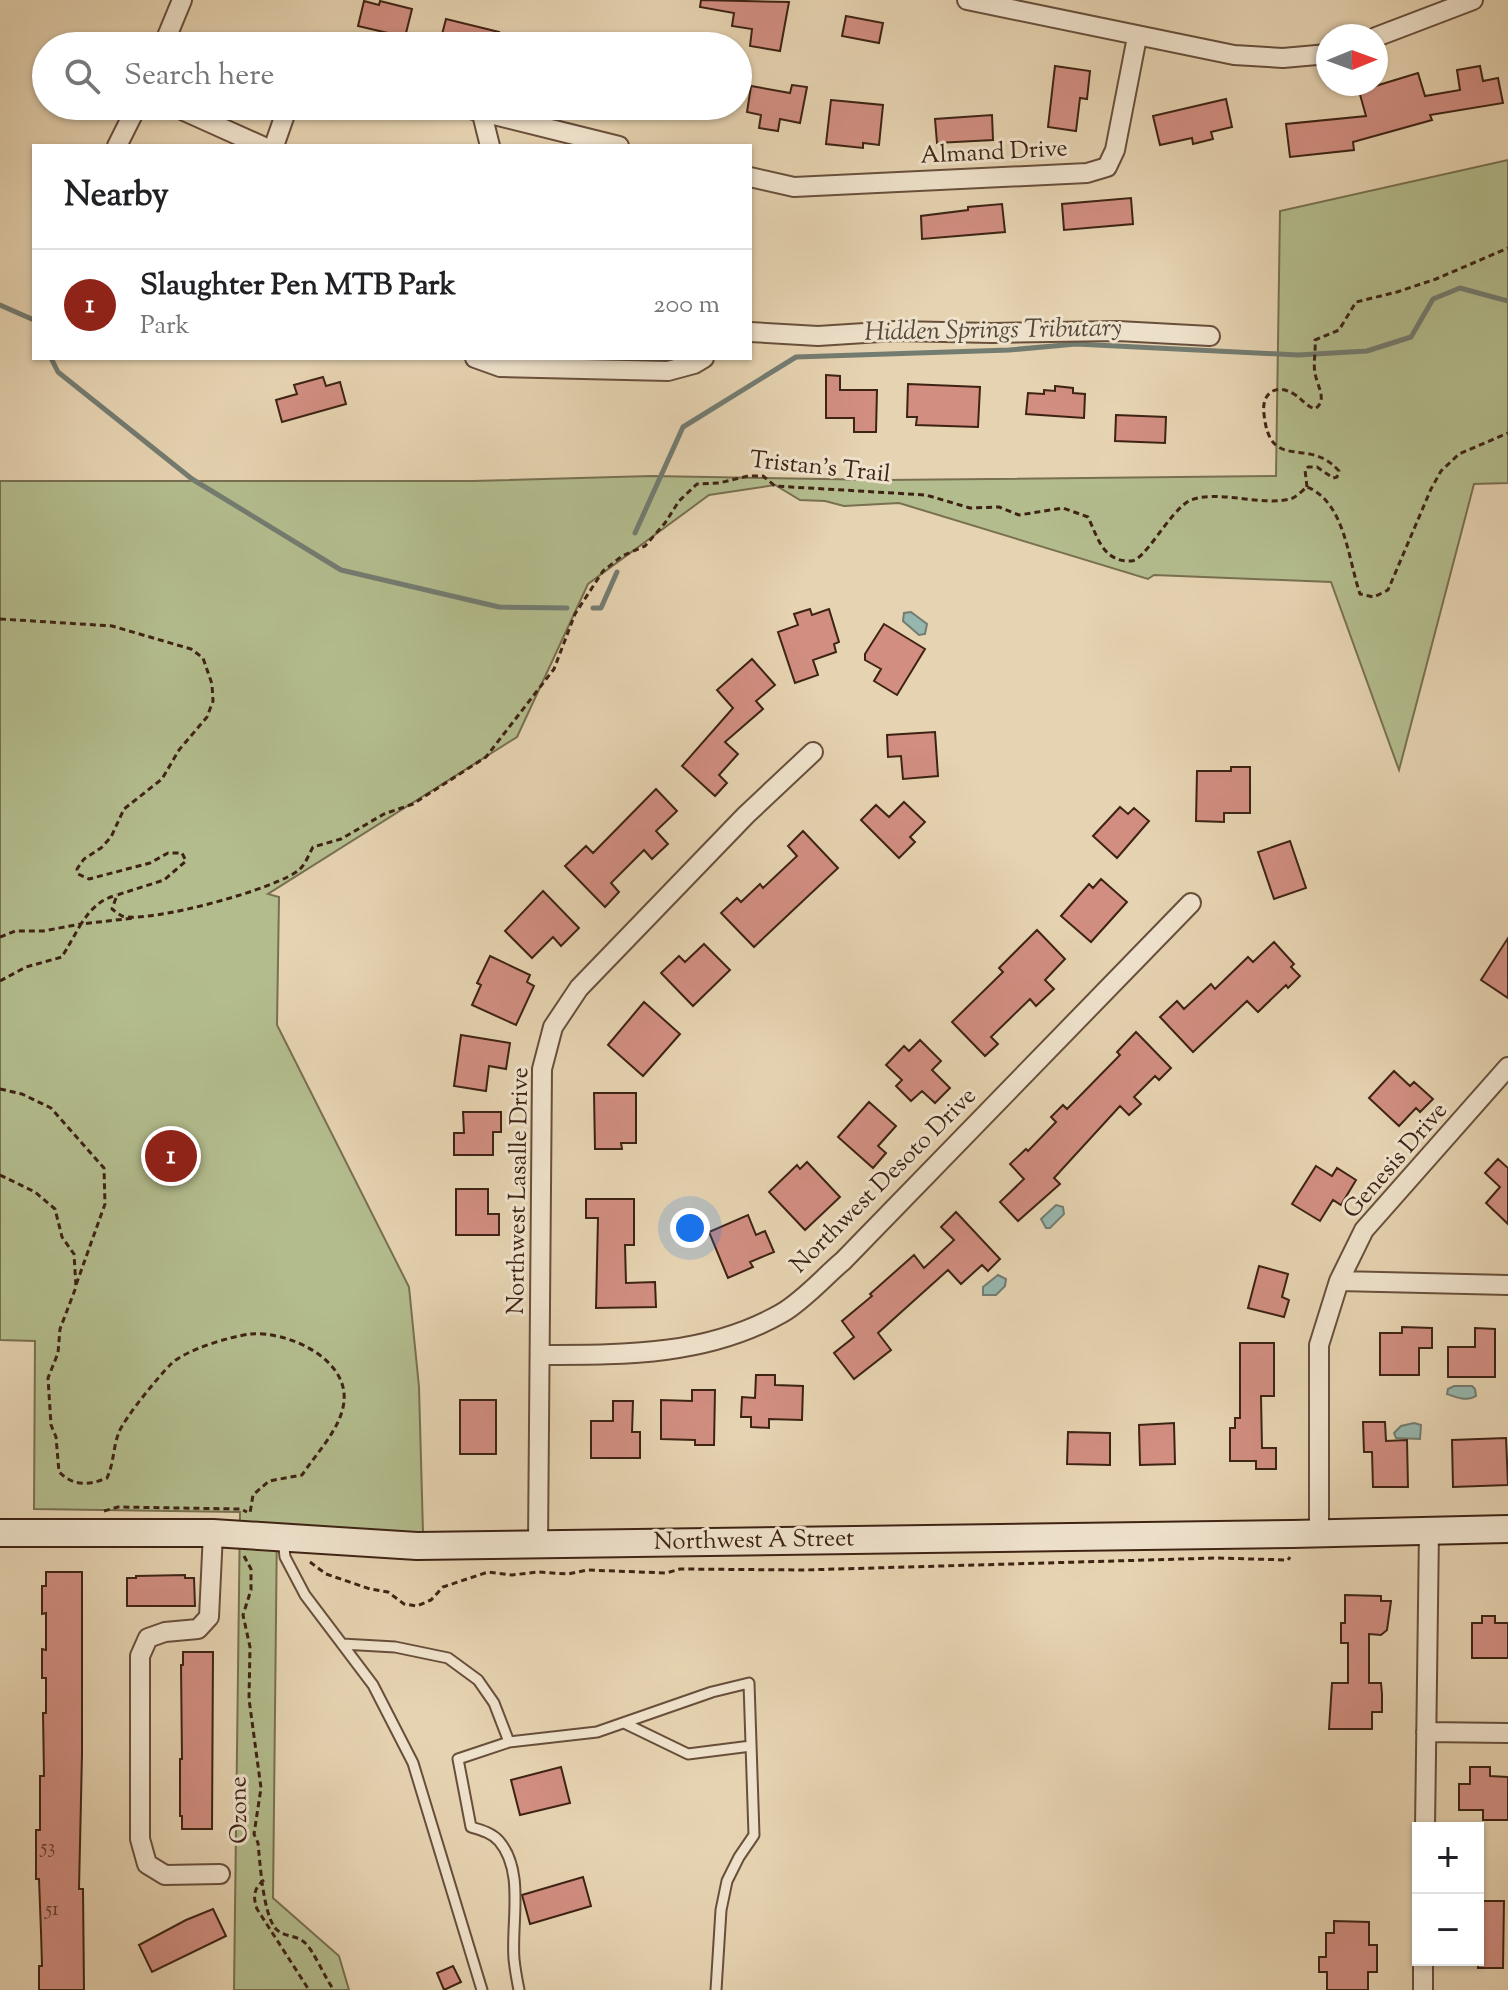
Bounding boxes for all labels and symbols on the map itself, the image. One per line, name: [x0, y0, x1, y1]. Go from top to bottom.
north arrow: [1316, 24, 1388, 96]
street label: Almand Drive: [919, 132, 1069, 174]
water label: Hidden Springs Tributary: [864, 310, 1122, 352]
street label: Tristan's Trail: [748, 444, 892, 492]
street label: Northwest Lasalle Drive: [500, 1067, 538, 1315]
street label: Northwest Desoto Drive: [783, 1080, 985, 1282]
street label: Genesis Drive: [1336, 1095, 1456, 1227]
pin: 1: [145, 1126, 197, 1186]
your location: [670, 1208, 710, 1248]
street label: Northwest A Street: [653, 1522, 855, 1560]
street label: Ozone: [222, 1776, 258, 1844]
house number: 53: [40, 1834, 55, 1863]
house number: 51: [44, 1896, 59, 1925]

